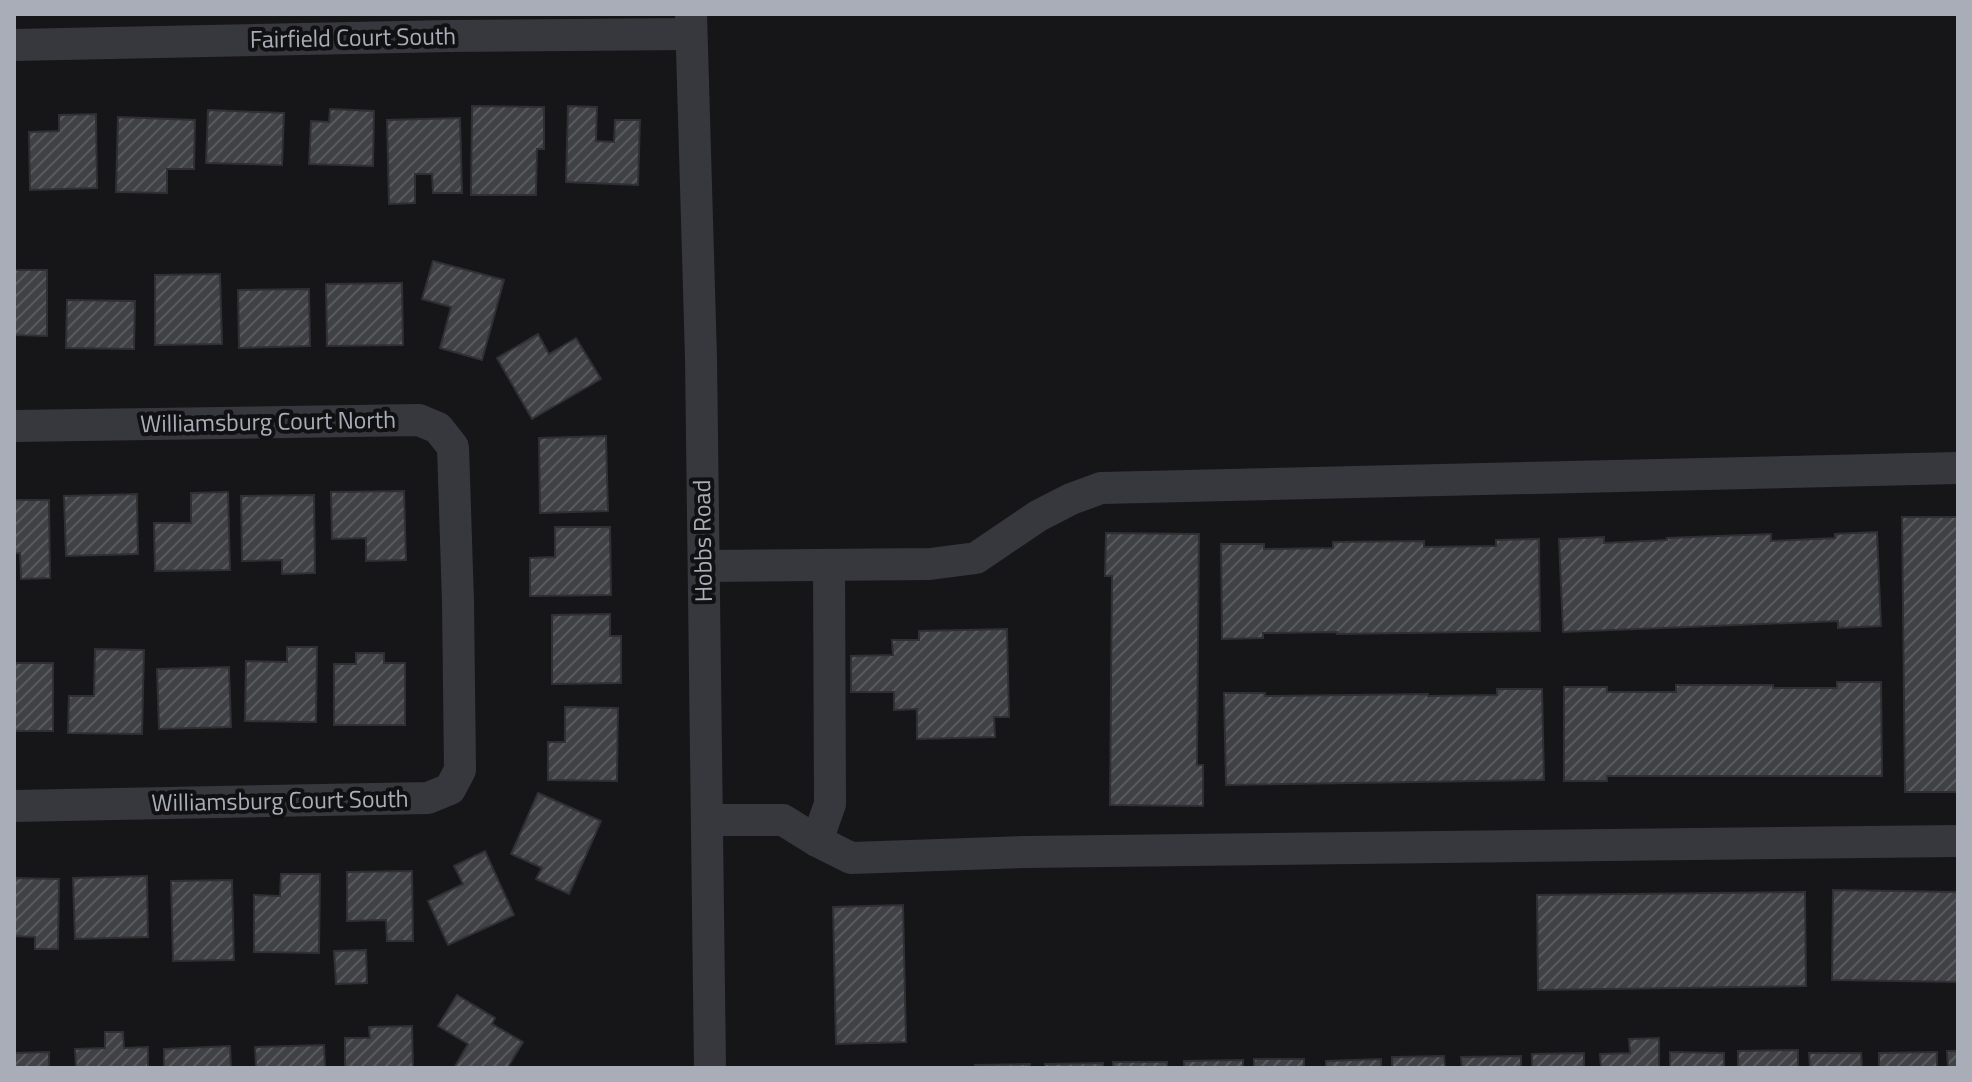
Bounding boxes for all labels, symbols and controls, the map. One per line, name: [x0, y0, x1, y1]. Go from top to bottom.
street label: Fairfield Court South: [250, 17, 456, 57]
street label: Williamsburg Court North: [140, 401, 396, 441]
street label: Hobbs Road: [683, 480, 721, 603]
street label: Williamsburg Court South: [151, 780, 409, 820]

